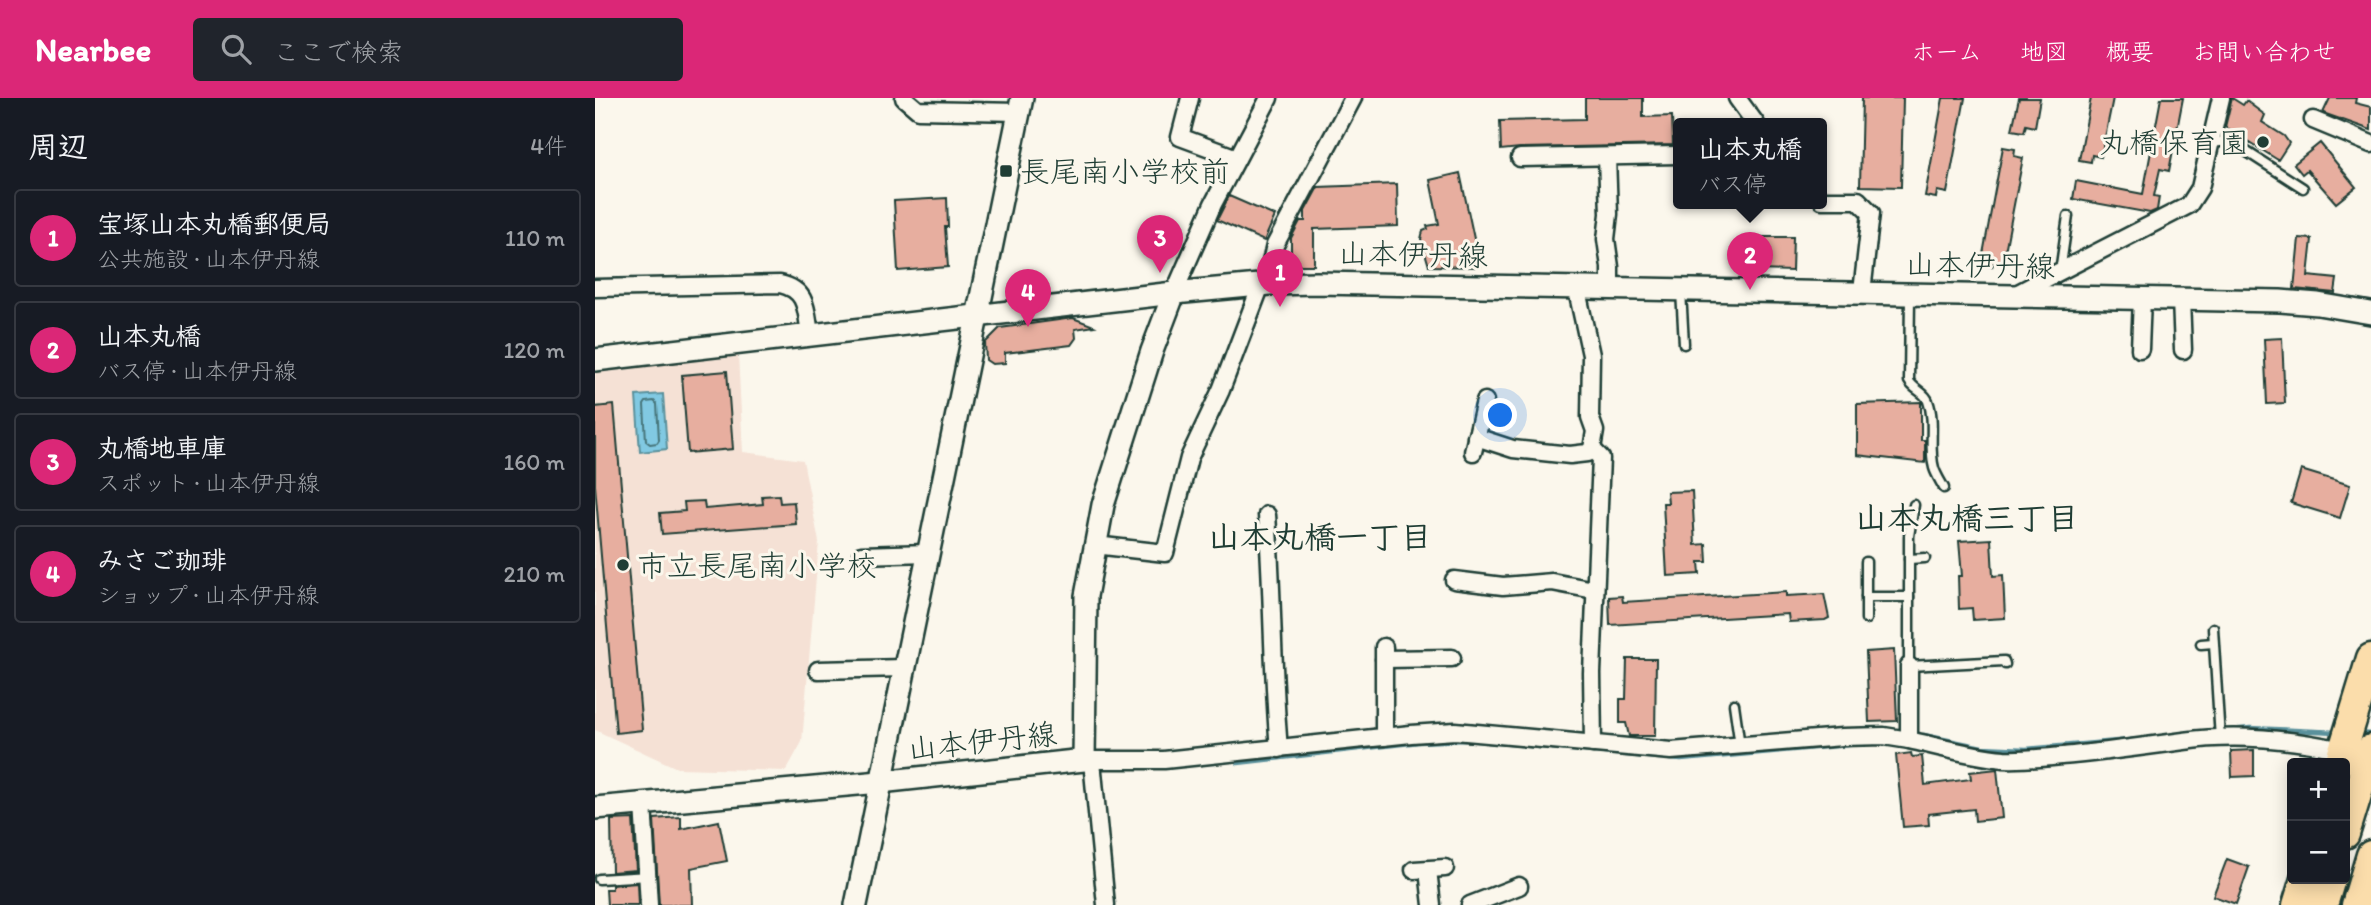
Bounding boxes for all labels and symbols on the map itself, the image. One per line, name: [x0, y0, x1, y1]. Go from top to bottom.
place label: 丸橋保育園: [2099, 124, 2249, 161]
marker: 丸橋保育園: [2255, 134, 2271, 150]
place label: 長尾南小学校前: [1020, 153, 1230, 190]
marker: 長尾南小学校前: [998, 163, 1014, 179]
pin: 3: [1137, 215, 1183, 273]
pin: 2: [1727, 232, 1773, 290]
street label: 山本伊丹線: [1338, 234, 1488, 274]
street label: 山本伊丹線: [1905, 245, 2055, 285]
pin: 1: [1257, 249, 1303, 307]
pin: 4: [1005, 269, 1051, 327]
your location: [1483, 398, 1517, 432]
district label: 山本丸橋三丁目: [1855, 499, 2079, 537]
district label: 山本丸橋一丁目: [1208, 518, 1432, 556]
place label: 市立長尾南小学校: [637, 547, 877, 584]
marker: 市立長尾南小学校: [615, 557, 631, 573]
street label: 山本伊丹線: [905, 715, 1059, 767]

